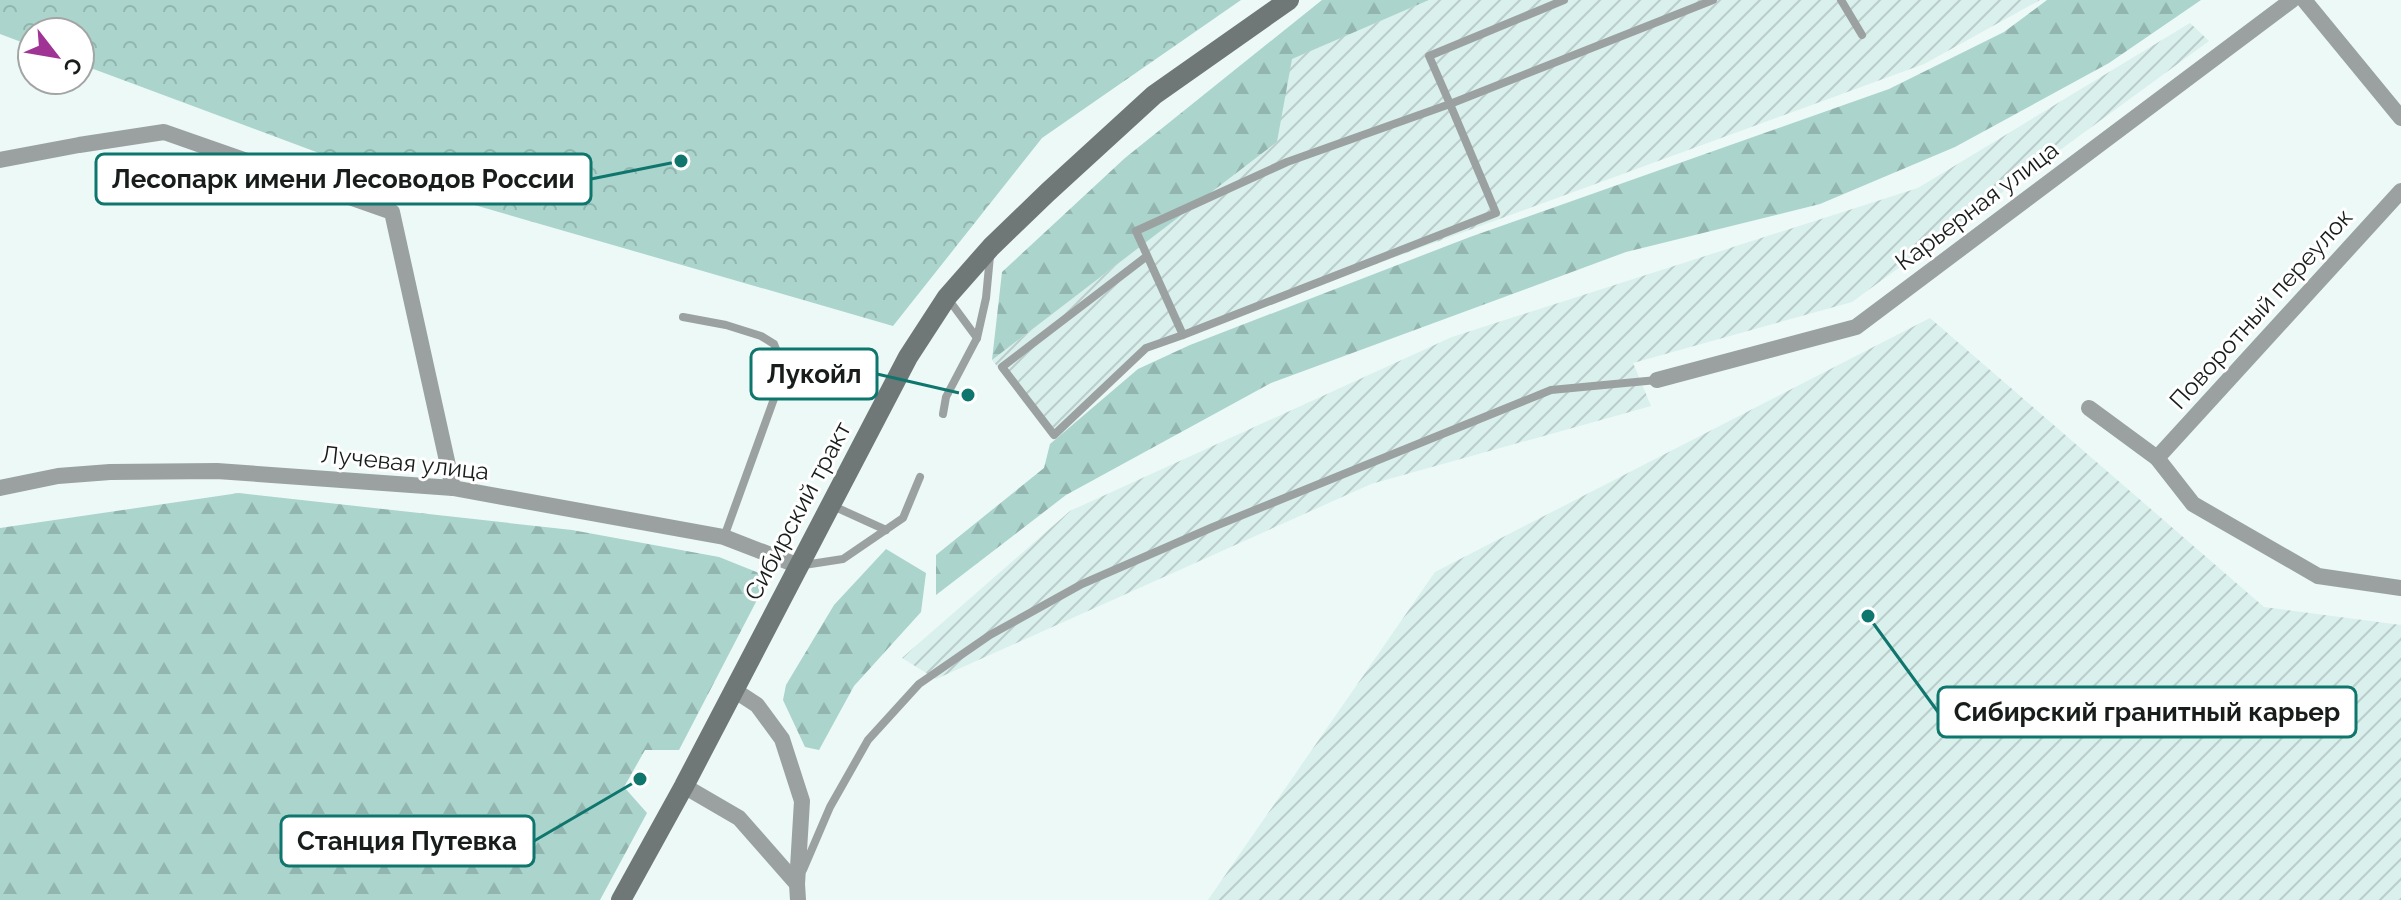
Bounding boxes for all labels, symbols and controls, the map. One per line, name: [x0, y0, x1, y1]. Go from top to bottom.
north arrow: [16, 16, 96, 96]
text: С: [58, 53, 88, 79]
street label: Карьерная улица: [1889, 135, 2064, 276]
callout: Лесопарк имени Лесоводов России: [96, 154, 591, 204]
text: Лесопарк имени Лесоводов России: [112, 164, 574, 194]
street label: Поворотный переулок: [2163, 203, 2358, 415]
callout: Лукойл: [751, 349, 877, 399]
text: Лукойл: [767, 359, 861, 389]
street label: Сибирский тракт: [738, 416, 857, 605]
street label: Лучевая улица: [320, 439, 490, 486]
callout: Сибирский гранитный карьер: [1938, 687, 2356, 737]
text: Сибирский гранитный карьер: [1954, 697, 2340, 727]
callout: Станция Путевка: [281, 816, 534, 866]
text: Станция Путевка: [297, 826, 517, 856]

